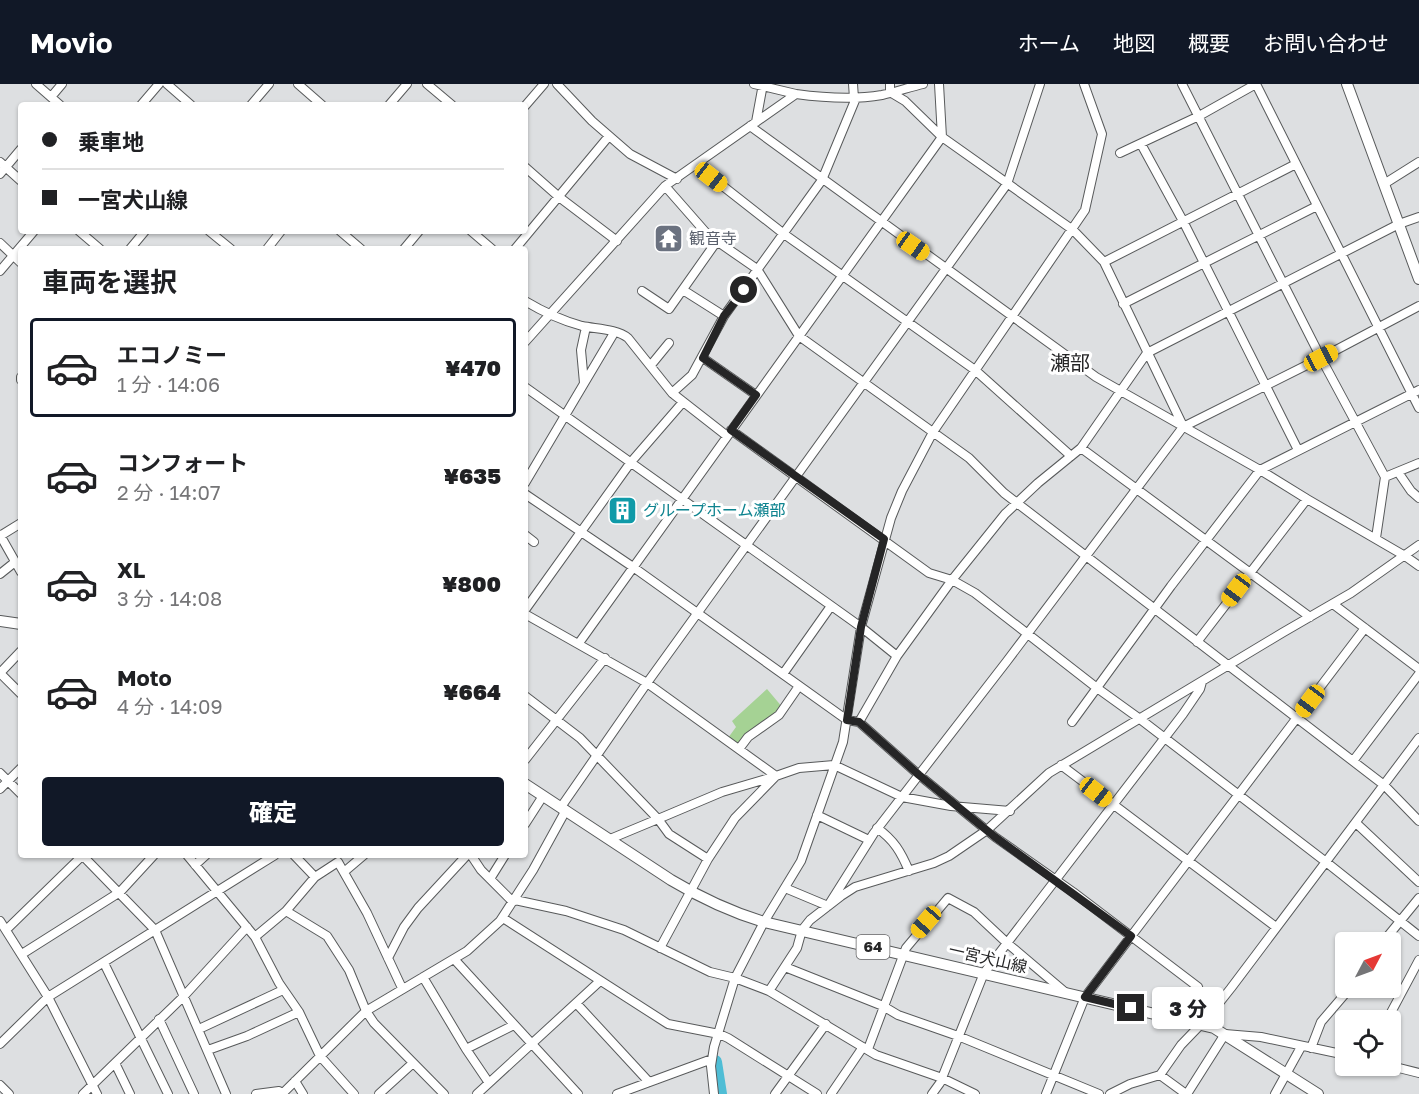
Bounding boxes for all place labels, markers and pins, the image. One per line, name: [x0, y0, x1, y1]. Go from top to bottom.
temple icon: 観音寺: [652, 222, 684, 254]
place label: 観音寺: [689, 228, 737, 248]
building icon: グループホーム瀬部: [606, 494, 638, 526]
place label: グループホーム瀬部: [643, 500, 786, 520]

